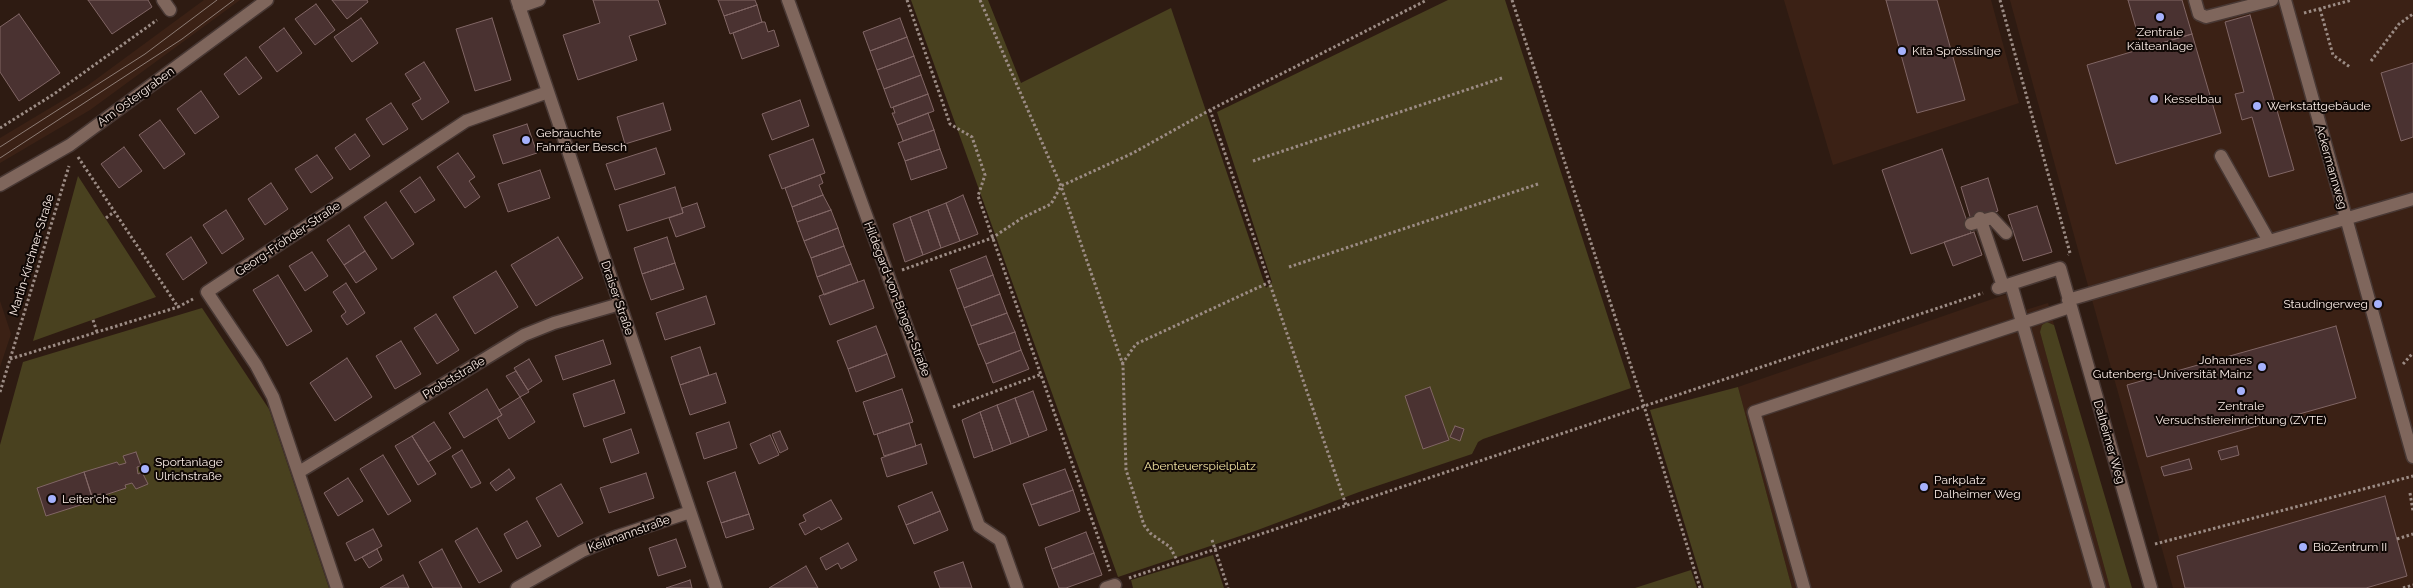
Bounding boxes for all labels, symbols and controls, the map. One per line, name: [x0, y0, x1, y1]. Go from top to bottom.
marker: Zentrale Kälteanlage: [2154, 11, 2166, 23]
place label: Zentrale Kälteanlage: [2127, 25, 2193, 53]
place label: Kita Sprösslinge: [1912, 44, 2001, 58]
marker: Kita Sprösslinge: [1896, 45, 1908, 57]
street label: Am Ostergraben: [95, 64, 177, 130]
place label: Kesselbau: [2164, 92, 2221, 106]
marker: Kesselbau: [2148, 93, 2160, 105]
place label: Werkstattgebäude: [2267, 99, 2371, 113]
marker: Werkstattgebäude: [2251, 100, 2263, 112]
street label: Ackermannweg: [2312, 123, 2350, 211]
place label: Gebrauchte Fahrräder Besch: [536, 126, 627, 154]
marker: Gebrauchte Fahrräder Besch: [520, 134, 532, 146]
street label: Martin-Kirchner-Straße: [7, 193, 57, 317]
street label: Georg-Fröhder-Straße: [233, 199, 343, 279]
street label: Hildegard-von-Bingen-Straße: [861, 220, 933, 378]
street label: Draiser Straße: [598, 259, 636, 337]
place label: Staudingerweg: [2283, 297, 2368, 311]
marker: Staudingerweg: [2372, 298, 2384, 310]
place label: Johannes Gutenberg-Universität Mainz: [2093, 353, 2252, 381]
street label: Probststraße: [420, 354, 488, 402]
marker: Johannes Gutenberg-Universität Mainz: [2256, 361, 2268, 373]
marker: Zentrale Versuchstiereinrichtung (ZVTE): [2235, 385, 2247, 397]
street label: Dalheimer Weg: [2090, 398, 2128, 486]
place label: Zentrale Versuchstiereinrichtung (ZVTE): [2155, 399, 2327, 427]
place label: Sportanlage Ulrichstraße: [155, 455, 223, 483]
park label: Abenteuerspielplatz: [1144, 459, 1256, 473]
marker: Sportanlage Ulrichstraße: [139, 463, 151, 475]
place label: Parkplatz Dalheimer Weg: [1934, 473, 2021, 501]
marker: Parkplatz Dalheimer Weg: [1918, 481, 1930, 493]
place label: Leiter'che: [62, 492, 116, 506]
marker: Leiter'che: [46, 493, 58, 505]
street label: Keilmannstraße: [586, 513, 672, 555]
place label: BioZentrum II: [2313, 540, 2387, 554]
marker: BioZentrum II: [2297, 541, 2309, 553]

